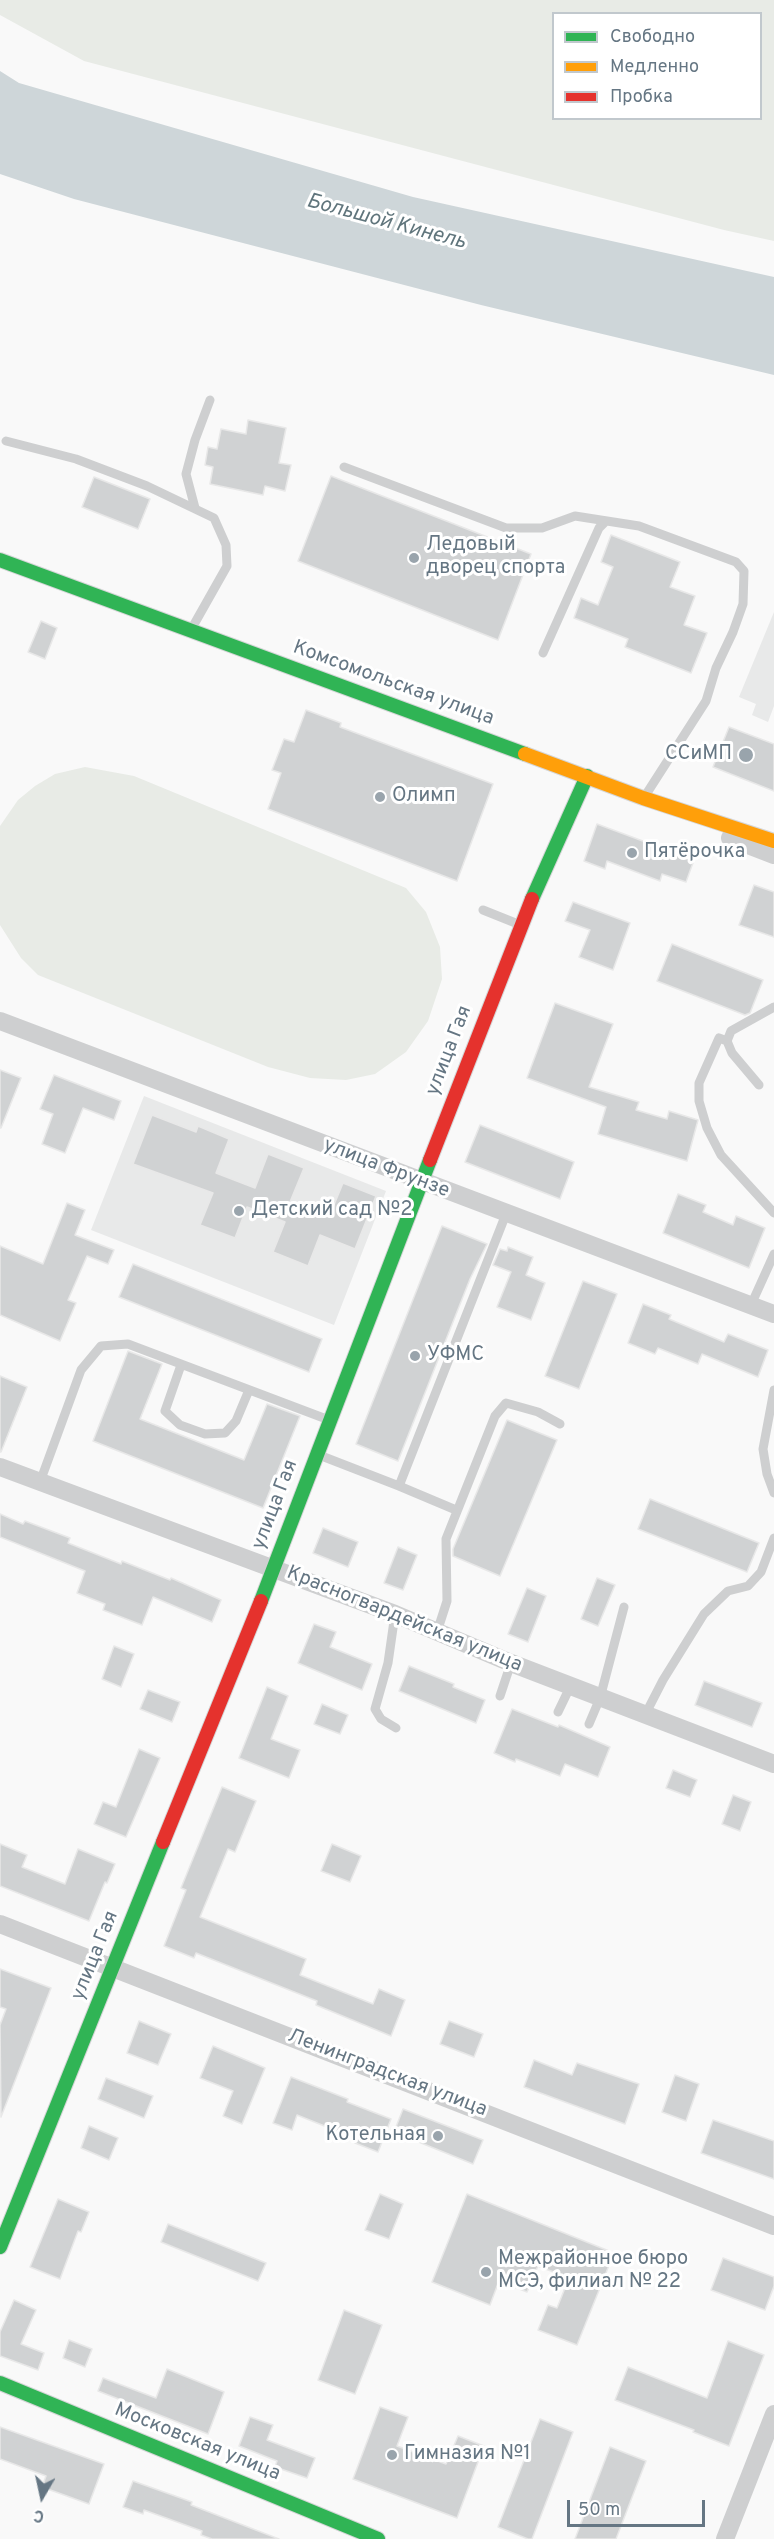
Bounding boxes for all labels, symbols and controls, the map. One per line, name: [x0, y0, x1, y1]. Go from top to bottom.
legend: [552, 12, 762, 120]
text: Свободно: [610, 26, 695, 49]
text: Медленно: [610, 56, 699, 79]
text: Пробка: [610, 86, 673, 109]
water label: Большой Кинель: [304, 190, 468, 256]
place label: Ледовый дворец спорта: [426, 534, 565, 581]
marker: Ледовый дворец спорта: [407, 551, 421, 565]
street label: Комсомольская улица: [289, 636, 497, 732]
place label: ССиМП: [665, 743, 732, 767]
marker: ССиМП: [737, 746, 755, 764]
place label: Олимп: [392, 785, 456, 809]
marker: Олимп: [373, 790, 387, 804]
place label: Пятёрочка: [644, 841, 745, 865]
marker: Пятёрочка: [625, 846, 639, 860]
street label: улица Гая: [422, 1003, 478, 1099]
street label: улица Фрунзе: [320, 1134, 452, 1204]
place label: Детский сад №2: [251, 1199, 412, 1223]
marker: Детский сад №2: [232, 1204, 246, 1218]
place label: УФМС: [427, 1344, 484, 1368]
marker: УФМС: [408, 1349, 422, 1363]
street label: улица Гая: [248, 1457, 304, 1553]
street label: Красногвардейская улица: [283, 1562, 525, 1678]
street label: улица Гая: [67, 1908, 125, 2004]
street label: Ленинградская улица: [284, 2025, 490, 2123]
place label: Котельная: [326, 2124, 426, 2148]
marker: Котельная: [431, 2129, 445, 2143]
place label: Межрайонное бюро МСЭ, филиал № 22: [498, 2248, 688, 2295]
marker: Межрайонное бюро МСЭ, филиал № 22: [479, 2265, 493, 2279]
street label: Московская улица: [111, 2399, 283, 2487]
place label: Гимназия №1: [404, 2443, 531, 2467]
marker: Гимназия №1: [385, 2448, 399, 2462]
north arrow: [12, 2467, 72, 2527]
scale bar: [570, 2488, 708, 2526]
text: 50 m: [578, 2499, 620, 2522]
text: С: [33, 2504, 46, 2525]

